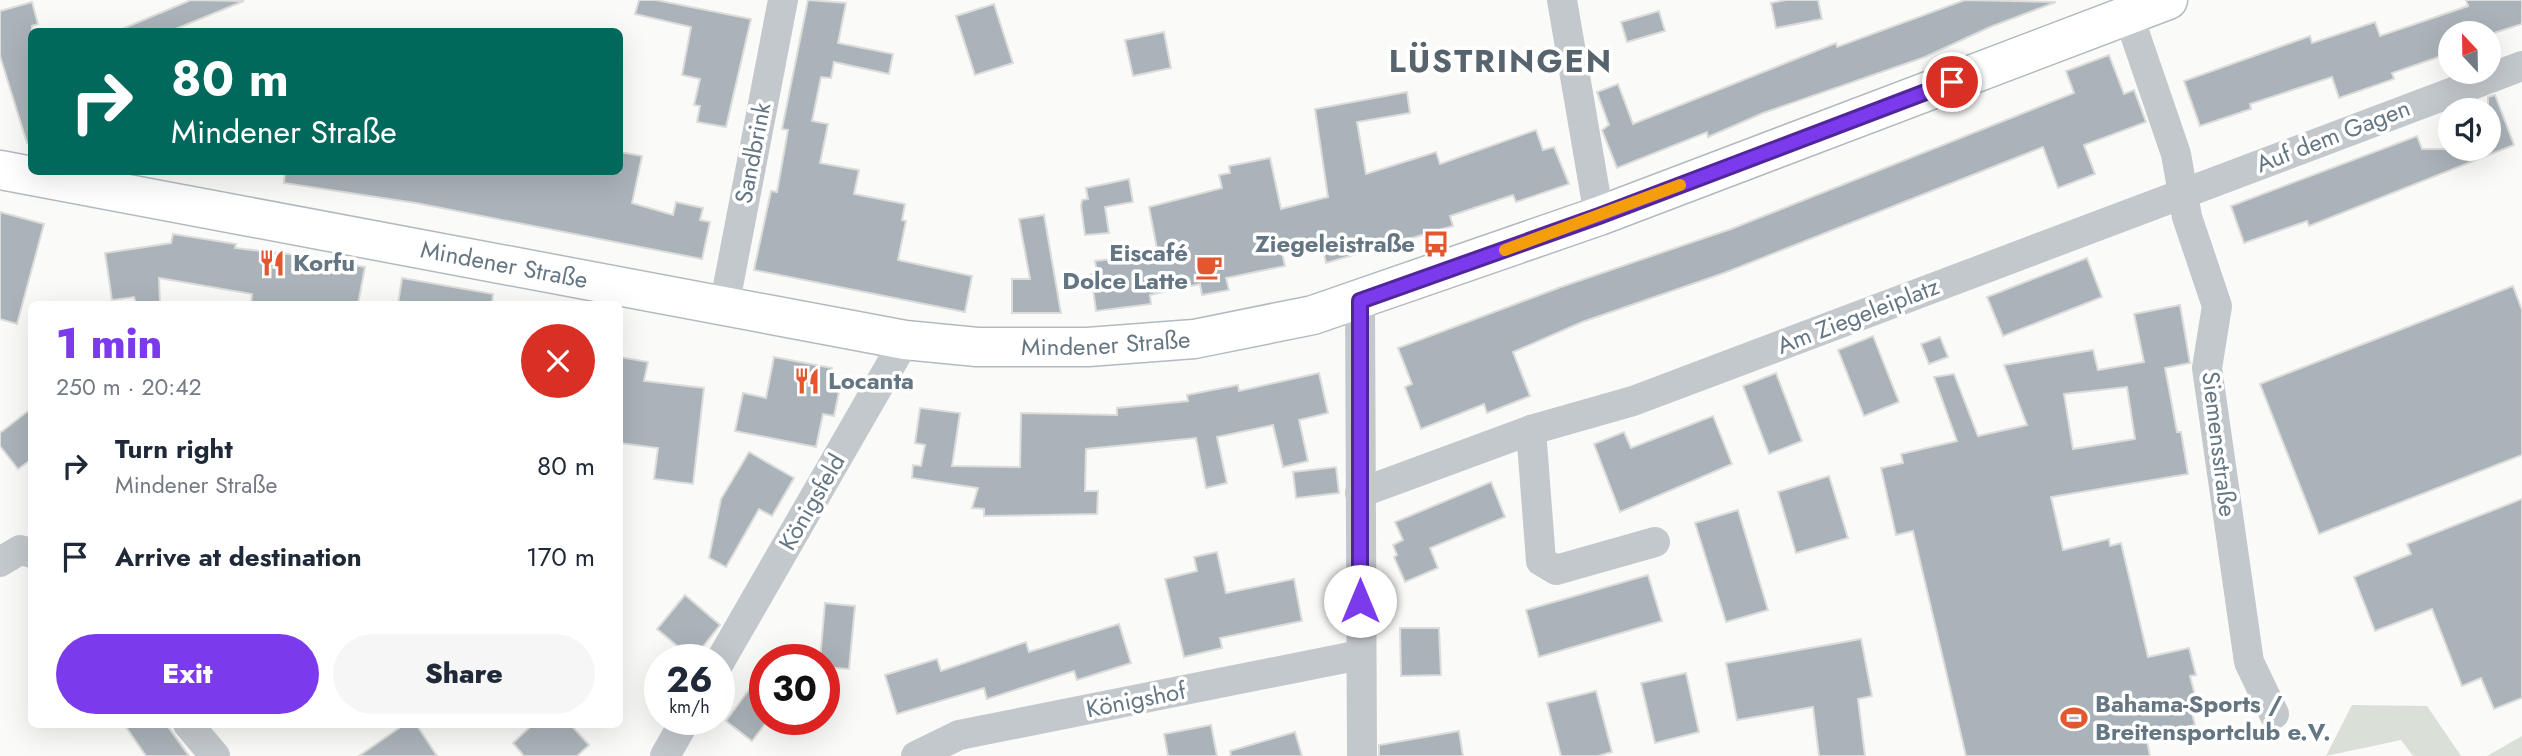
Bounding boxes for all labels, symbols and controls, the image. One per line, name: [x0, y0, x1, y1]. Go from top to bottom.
north arrow: [2438, 21, 2501, 84]
map controls: [2438, 21, 2501, 161]
district label: LÜSTRINGEN: [1389, 38, 1613, 84]
text: 80 m: [171, 44, 289, 114]
pin: [1922, 52, 1982, 112]
icon: right: [56, 56, 147, 147]
icon: arrive: [1933, 63, 1971, 101]
street label: Auf dem Gagen: [2251, 90, 2415, 181]
button: sound: [2438, 98, 2501, 161]
street label: Sandbrink: [726, 99, 780, 206]
text: Mindener Straße: [171, 109, 397, 155]
place label: Ziegeleistraße: [1255, 226, 1415, 261]
bus stop icon: Ziegeleistraße: [1421, 229, 1451, 259]
street label: Mindener Straße: [418, 231, 591, 297]
place label: Eiscafé Dolce Latte: [1062, 235, 1188, 298]
place label: Korfu: [293, 245, 355, 280]
restaurant icon: Korfu: [257, 248, 287, 278]
cafe icon: Eiscafé Dolce Latte: [1194, 252, 1224, 282]
street label: Am Ziegeleiplatz: [1772, 269, 1944, 363]
text: 1 min: [56, 313, 162, 374]
street label: Mindener Straße: [1021, 321, 1192, 364]
button: close: [521, 324, 595, 398]
place label: Locanta: [828, 363, 914, 398]
restaurant icon: Locanta: [792, 366, 822, 396]
street label: Siemensstraße: [2193, 369, 2246, 519]
text: 250 m · 20:42: [56, 370, 202, 404]
text: Turn right: [115, 430, 233, 468]
icon: right: [56, 447, 94, 485]
text: 80 m: [537, 447, 595, 485]
street label: Königsfeld: [770, 447, 853, 557]
text: Mindener Straße: [115, 468, 277, 502]
icon: arrive: [56, 538, 94, 576]
text: Arrive at destination: [115, 538, 362, 576]
text: 170 m: [526, 538, 595, 576]
position arrow: [1323, 564, 1397, 638]
button: Exit: [56, 634, 319, 714]
button: Share: [333, 634, 595, 714]
speed limit sign: 30: [749, 644, 840, 735]
text: 26: [666, 655, 713, 705]
street label: Königshof: [1083, 673, 1190, 726]
place label: Bahama-Sports / Breitensportclub e.V.: [2095, 686, 2331, 749]
text: km/h: [669, 694, 710, 720]
sports icon: Bahama-Sports / Breitensportclub e.V.: [2059, 703, 2089, 733]

